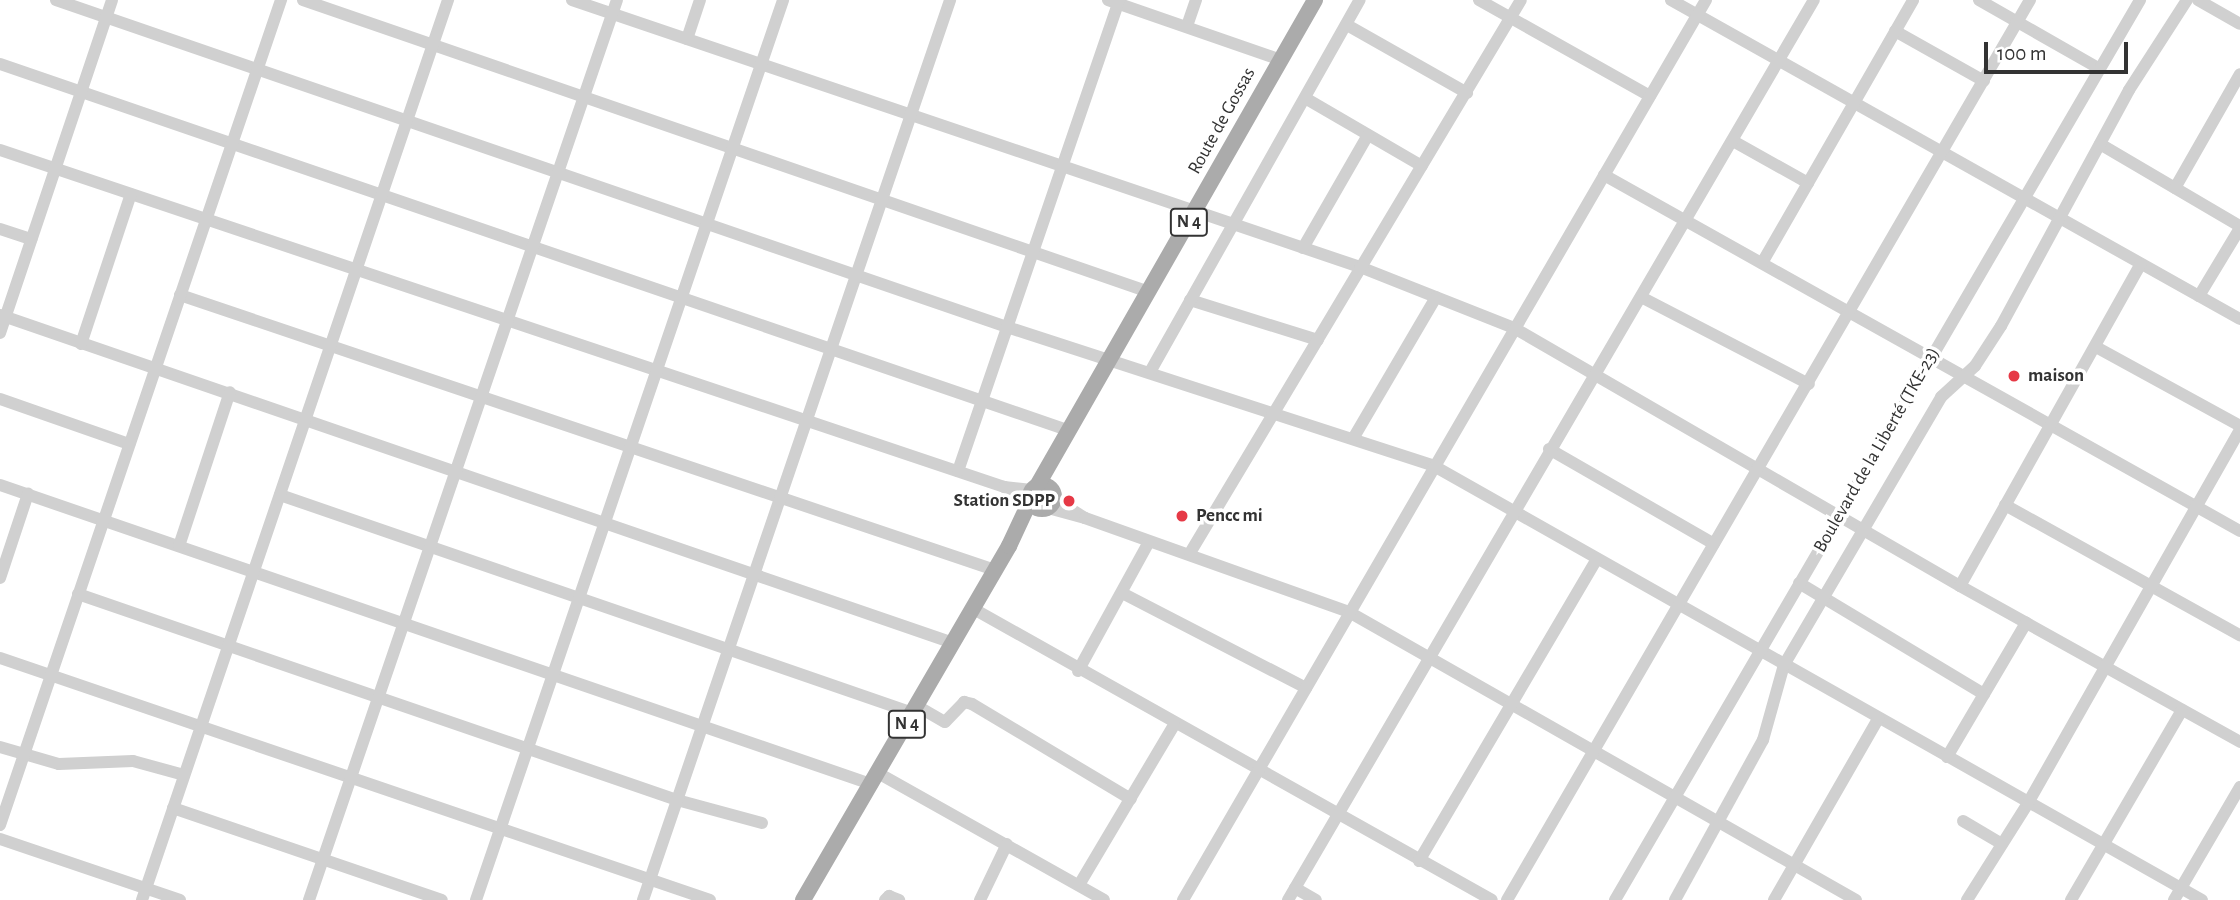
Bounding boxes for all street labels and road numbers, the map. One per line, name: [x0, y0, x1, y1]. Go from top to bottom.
street label: Route de Gossas: [1183, 64, 1261, 178]
road number: N 4: [1170, 208, 1208, 236]
street label: Boulevard de la Liberté (TKE-23): [1809, 343, 1945, 557]
road number: N 4: [888, 710, 926, 738]

